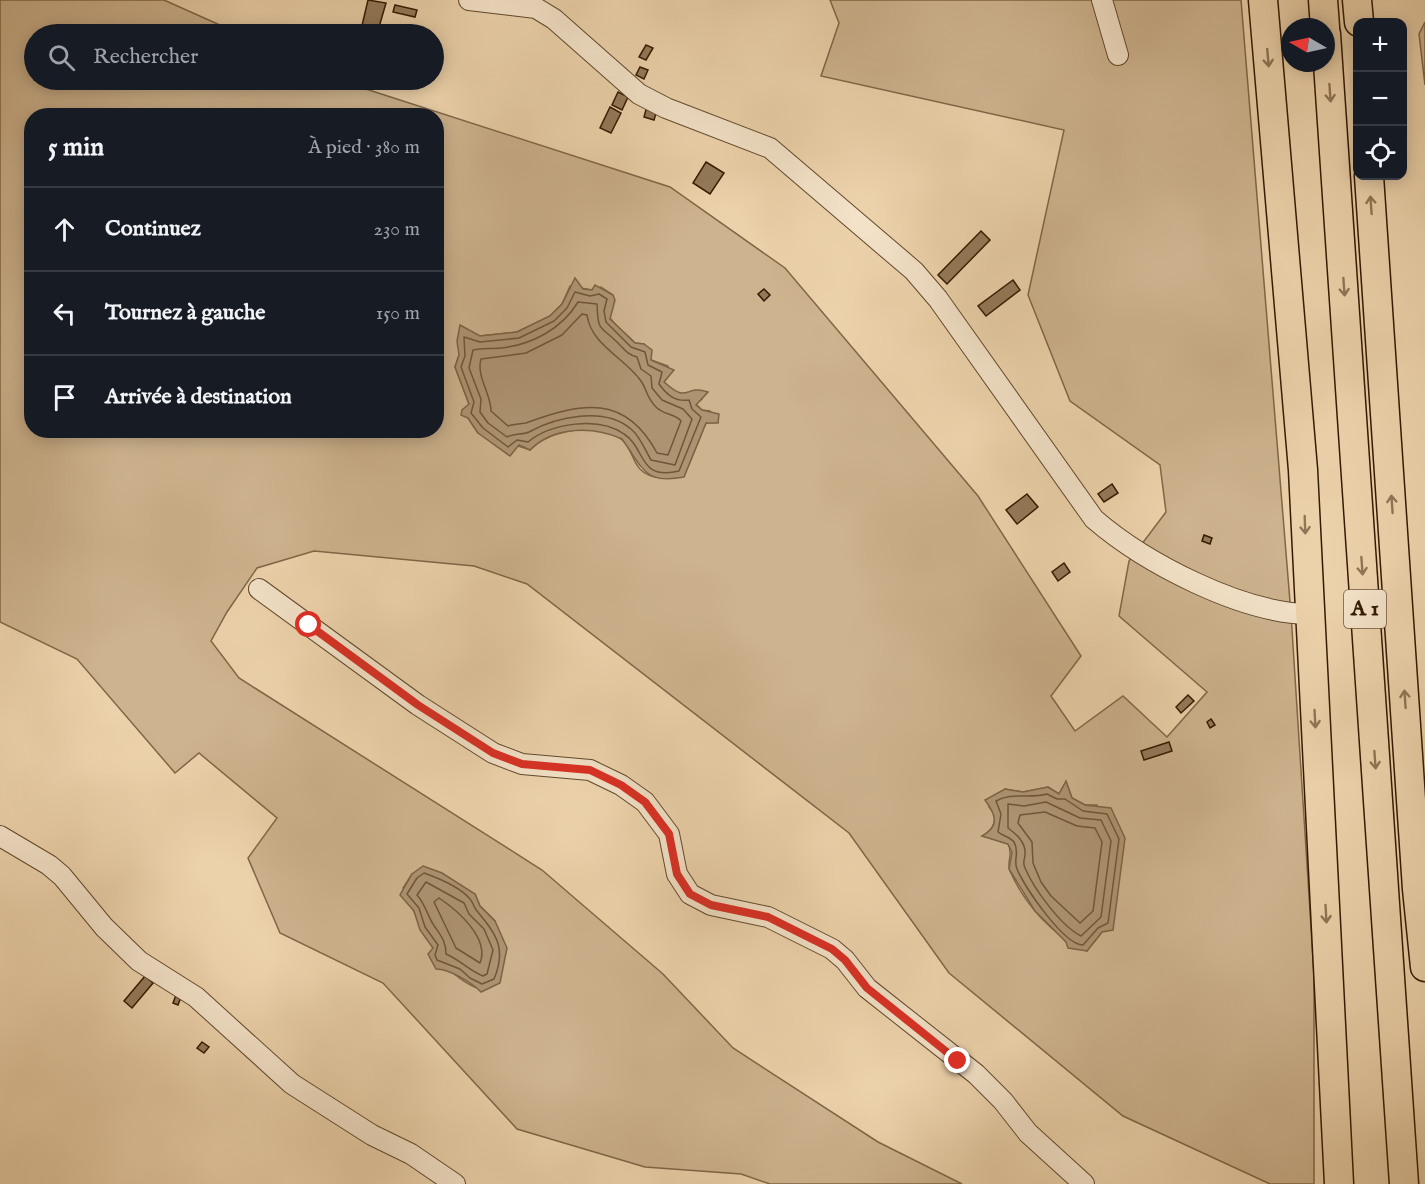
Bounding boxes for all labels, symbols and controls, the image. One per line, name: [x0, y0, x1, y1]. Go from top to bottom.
north arrow: [1281, 18, 1335, 72]
map controls: [1353, 18, 1407, 180]
button: +: [1353, 18, 1407, 72]
search box: [24, 24, 444, 90]
icon: search: [45, 41, 78, 74]
text: Rechercher: [93, 43, 198, 71]
one-way arrow: [1263, 48, 1274, 68]
button: −: [1353, 72, 1407, 126]
one-way arrow: [1325, 82, 1336, 102]
button: locate: [1353, 126, 1407, 180]
text: 5 min: [48, 131, 104, 164]
text: À pied · 380 m: [308, 135, 420, 160]
one-way arrow: [1365, 196, 1376, 216]
icon: ahead: [48, 213, 81, 246]
text: Continuez: [105, 215, 201, 243]
text: 230 m: [374, 217, 420, 242]
one-way arrow: [1339, 277, 1350, 297]
icon: left: [48, 297, 81, 330]
text: Tournez à gauche: [105, 299, 265, 327]
text: 150 m: [376, 301, 420, 326]
icon: arrive: [48, 381, 81, 414]
text: Arrivée à destination: [105, 383, 292, 411]
one-way arrow: [1386, 495, 1397, 515]
one-way arrow: [1300, 514, 1311, 534]
one-way arrow: [1357, 555, 1368, 575]
road number: A 1: [1344, 590, 1386, 628]
route start: [295, 611, 321, 637]
one-way arrow: [1399, 689, 1410, 709]
one-way arrow: [1310, 709, 1321, 729]
one-way arrow: [1370, 750, 1381, 770]
one-way arrow: [1320, 904, 1331, 924]
route end: [944, 1047, 970, 1073]

